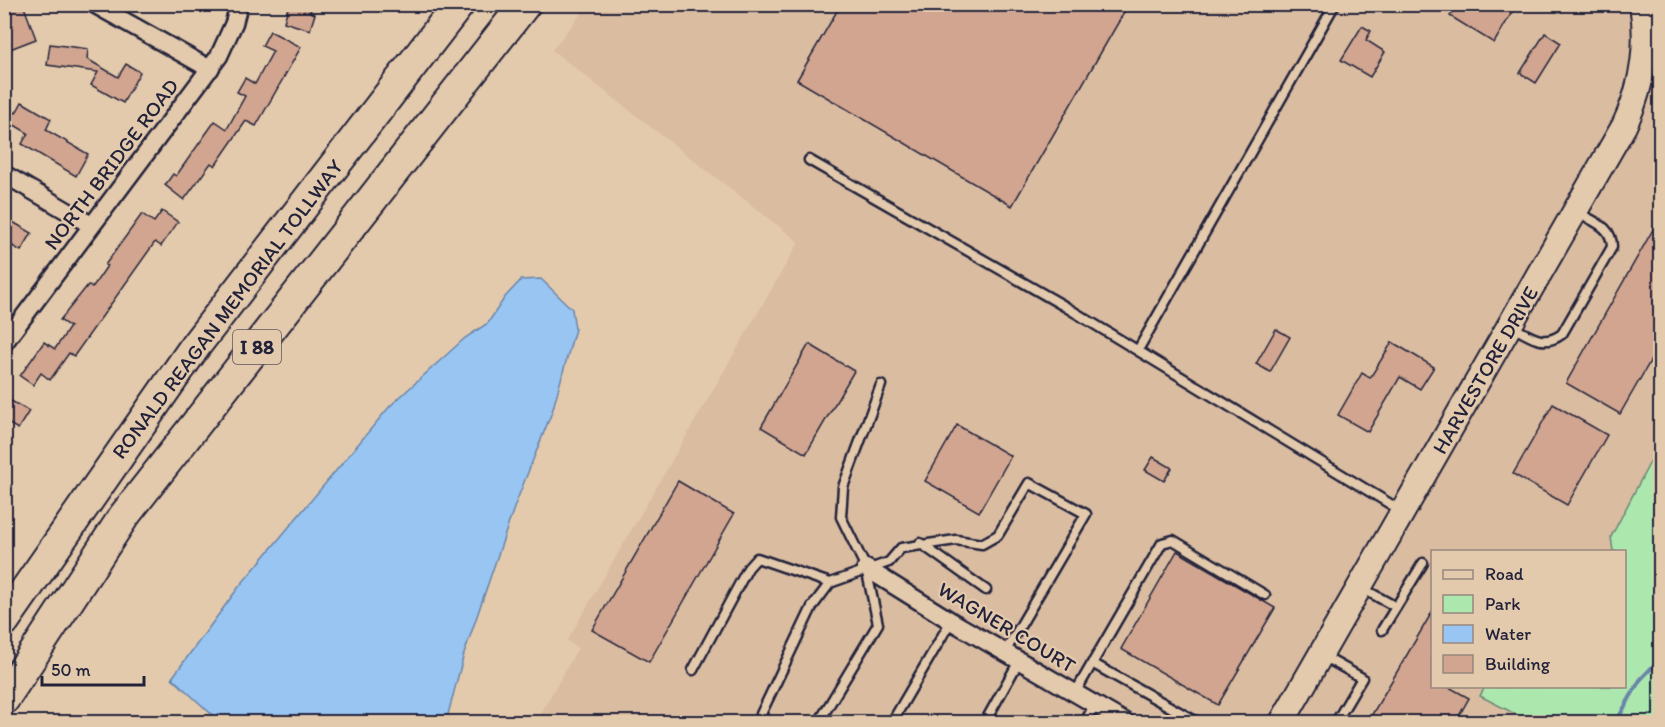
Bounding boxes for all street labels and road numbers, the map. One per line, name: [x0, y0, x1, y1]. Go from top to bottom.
street label: NORTH BRIDGE ROAD: [38, 73, 184, 255]
street label: RONALD REAGAN MEMORIAL TOLLWAY: [106, 154, 348, 464]
street label: HARVESTORE DRIVE: [1427, 282, 1543, 458]
road number: I 88: [233, 330, 281, 364]
street label: WAGNER COURT: [934, 576, 1081, 678]

